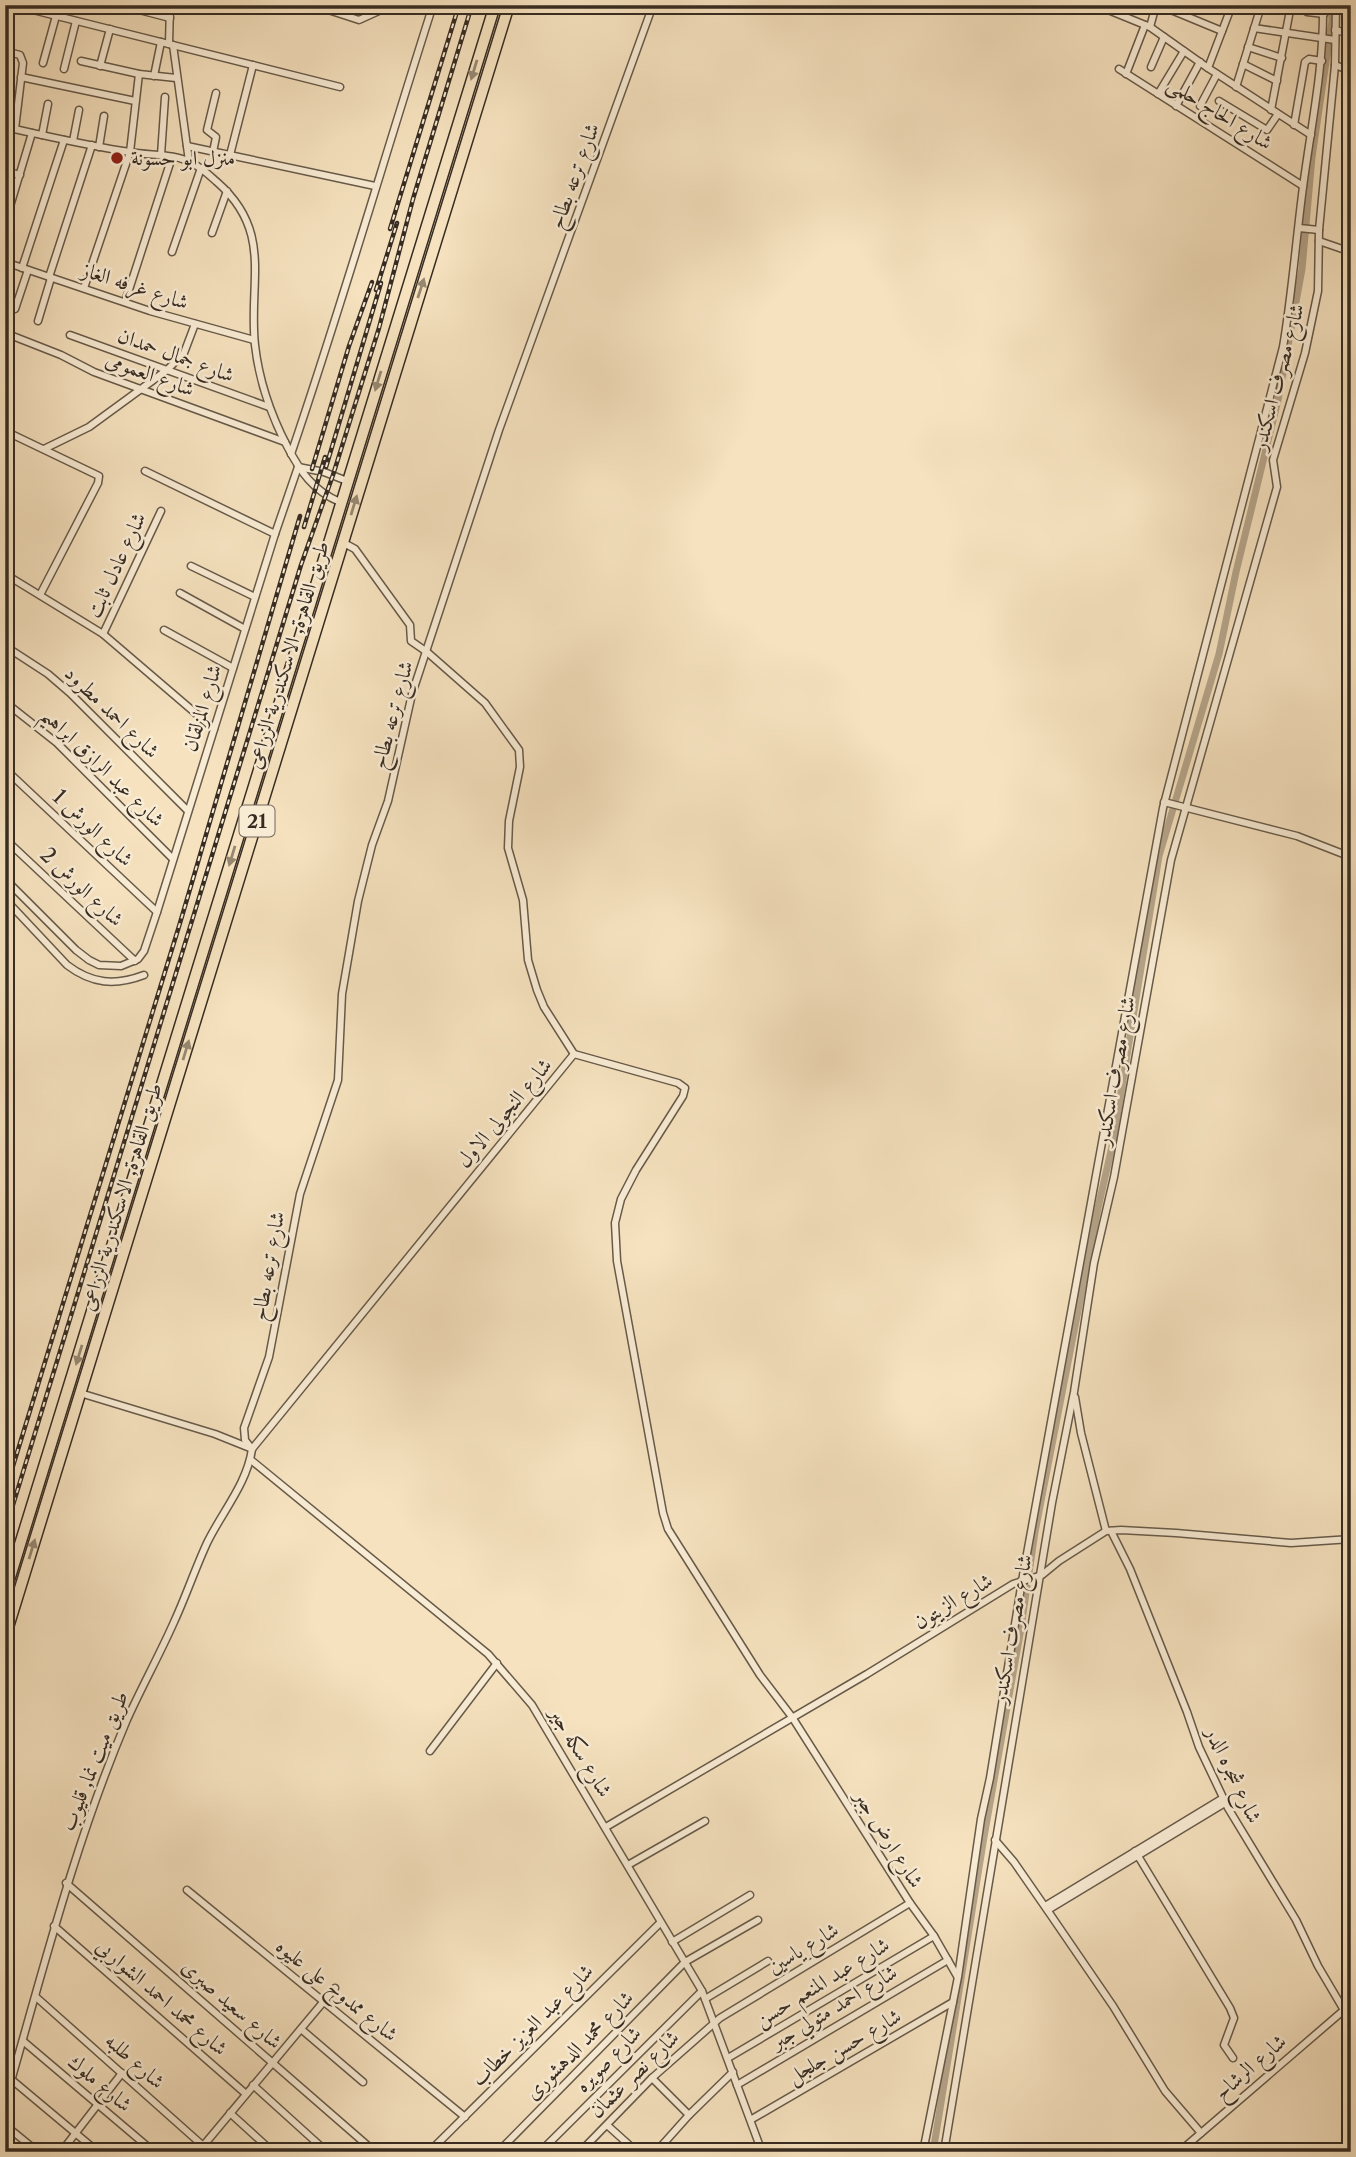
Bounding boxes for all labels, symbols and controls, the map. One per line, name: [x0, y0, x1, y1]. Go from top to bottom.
one-way arrow: [469, 60, 479, 81]
street label: شارع الحاج حلمى: [1159, 70, 1277, 161]
street label: شارع ترعه بطاح: [543, 119, 611, 235]
place label: منزل ابو حسونة: [131, 145, 235, 171]
marker: منزل ابو حسونة: [109, 150, 125, 166]
street label: شارع غرفه الغاز: [75, 256, 192, 320]
one-way arrow: [416, 277, 427, 298]
street label: شارع مصرف اسكندر: [1245, 301, 1315, 457]
street label: شارع جمال حمدان: [112, 322, 238, 393]
street label: شارع العمومى: [100, 346, 198, 407]
one-way arrow: [373, 371, 383, 392]
one-way arrow: [349, 495, 360, 516]
street label: شارع عادل ثابت: [80, 508, 156, 624]
street label: طريق القاهرة, الاسكندرية الزراعى: [241, 538, 335, 772]
street label: شارع ترعه بطاح: [365, 658, 425, 773]
street label: شارع احمد مطرود: [56, 660, 165, 767]
street label: شارع المزلقان: [176, 661, 232, 756]
street label: شارع عبد الرازق ابراهيم: [30, 702, 170, 838]
street label: شارع الورش 1: [44, 784, 139, 876]
road number: 21: [240, 806, 274, 836]
street label: شارع الورش 2: [32, 842, 129, 936]
one-way arrow: [227, 846, 237, 867]
street label: شارع مصرف اسكندر: [1089, 994, 1146, 1150]
one-way arrow: [181, 1040, 192, 1061]
street label: شارع النجولى الاول: [451, 1053, 561, 1176]
street label: طريق القاهرة, الاسكندرية الزراعى: [74, 1080, 168, 1314]
street label: شارع ترعه بطاح: [246, 1209, 296, 1324]
one-way arrow: [73, 1344, 83, 1365]
one-way arrow: [28, 1538, 38, 1559]
street label: شارع مصرف اسكندر: [986, 1552, 1043, 1708]
street label: شارع الزيتون: [909, 1567, 1000, 1639]
street label: طريق ميت نما, قليوب: [54, 1687, 134, 1835]
street label: شارع سكه جير: [539, 1700, 618, 1804]
street label: شارع شجره الدر: [1195, 1721, 1268, 1829]
street label: شارع ارض جبر: [843, 1784, 929, 1895]
street label: شارع ياسين: [763, 1917, 846, 1984]
street label: شارع عبد المنعم حسن: [750, 1932, 898, 2038]
street label: شارع محمد احمد الشواربي: [88, 1933, 233, 2065]
street label: شارع ممدوح على عليوه: [267, 1933, 403, 2052]
street label: شارع سعيد صبرى: [173, 1953, 288, 2058]
street label: شارع عبد العزيز خطاب: [465, 1958, 602, 2095]
street label: شارع احمد متولي جبر: [764, 1959, 905, 2060]
street label: شارع محمد الدهشورى: [519, 1985, 643, 2109]
street label: شارع حسن جلجل: [782, 2003, 908, 2094]
street label: شارع صويره: [569, 2020, 650, 2101]
street label: شارع نصر عثمان: [583, 2024, 688, 2127]
street label: شارع طلبه: [97, 2028, 170, 2098]
street label: شارع الرشاح: [1208, 2028, 1296, 2110]
street label: شارع ملوك: [59, 2049, 137, 2121]

